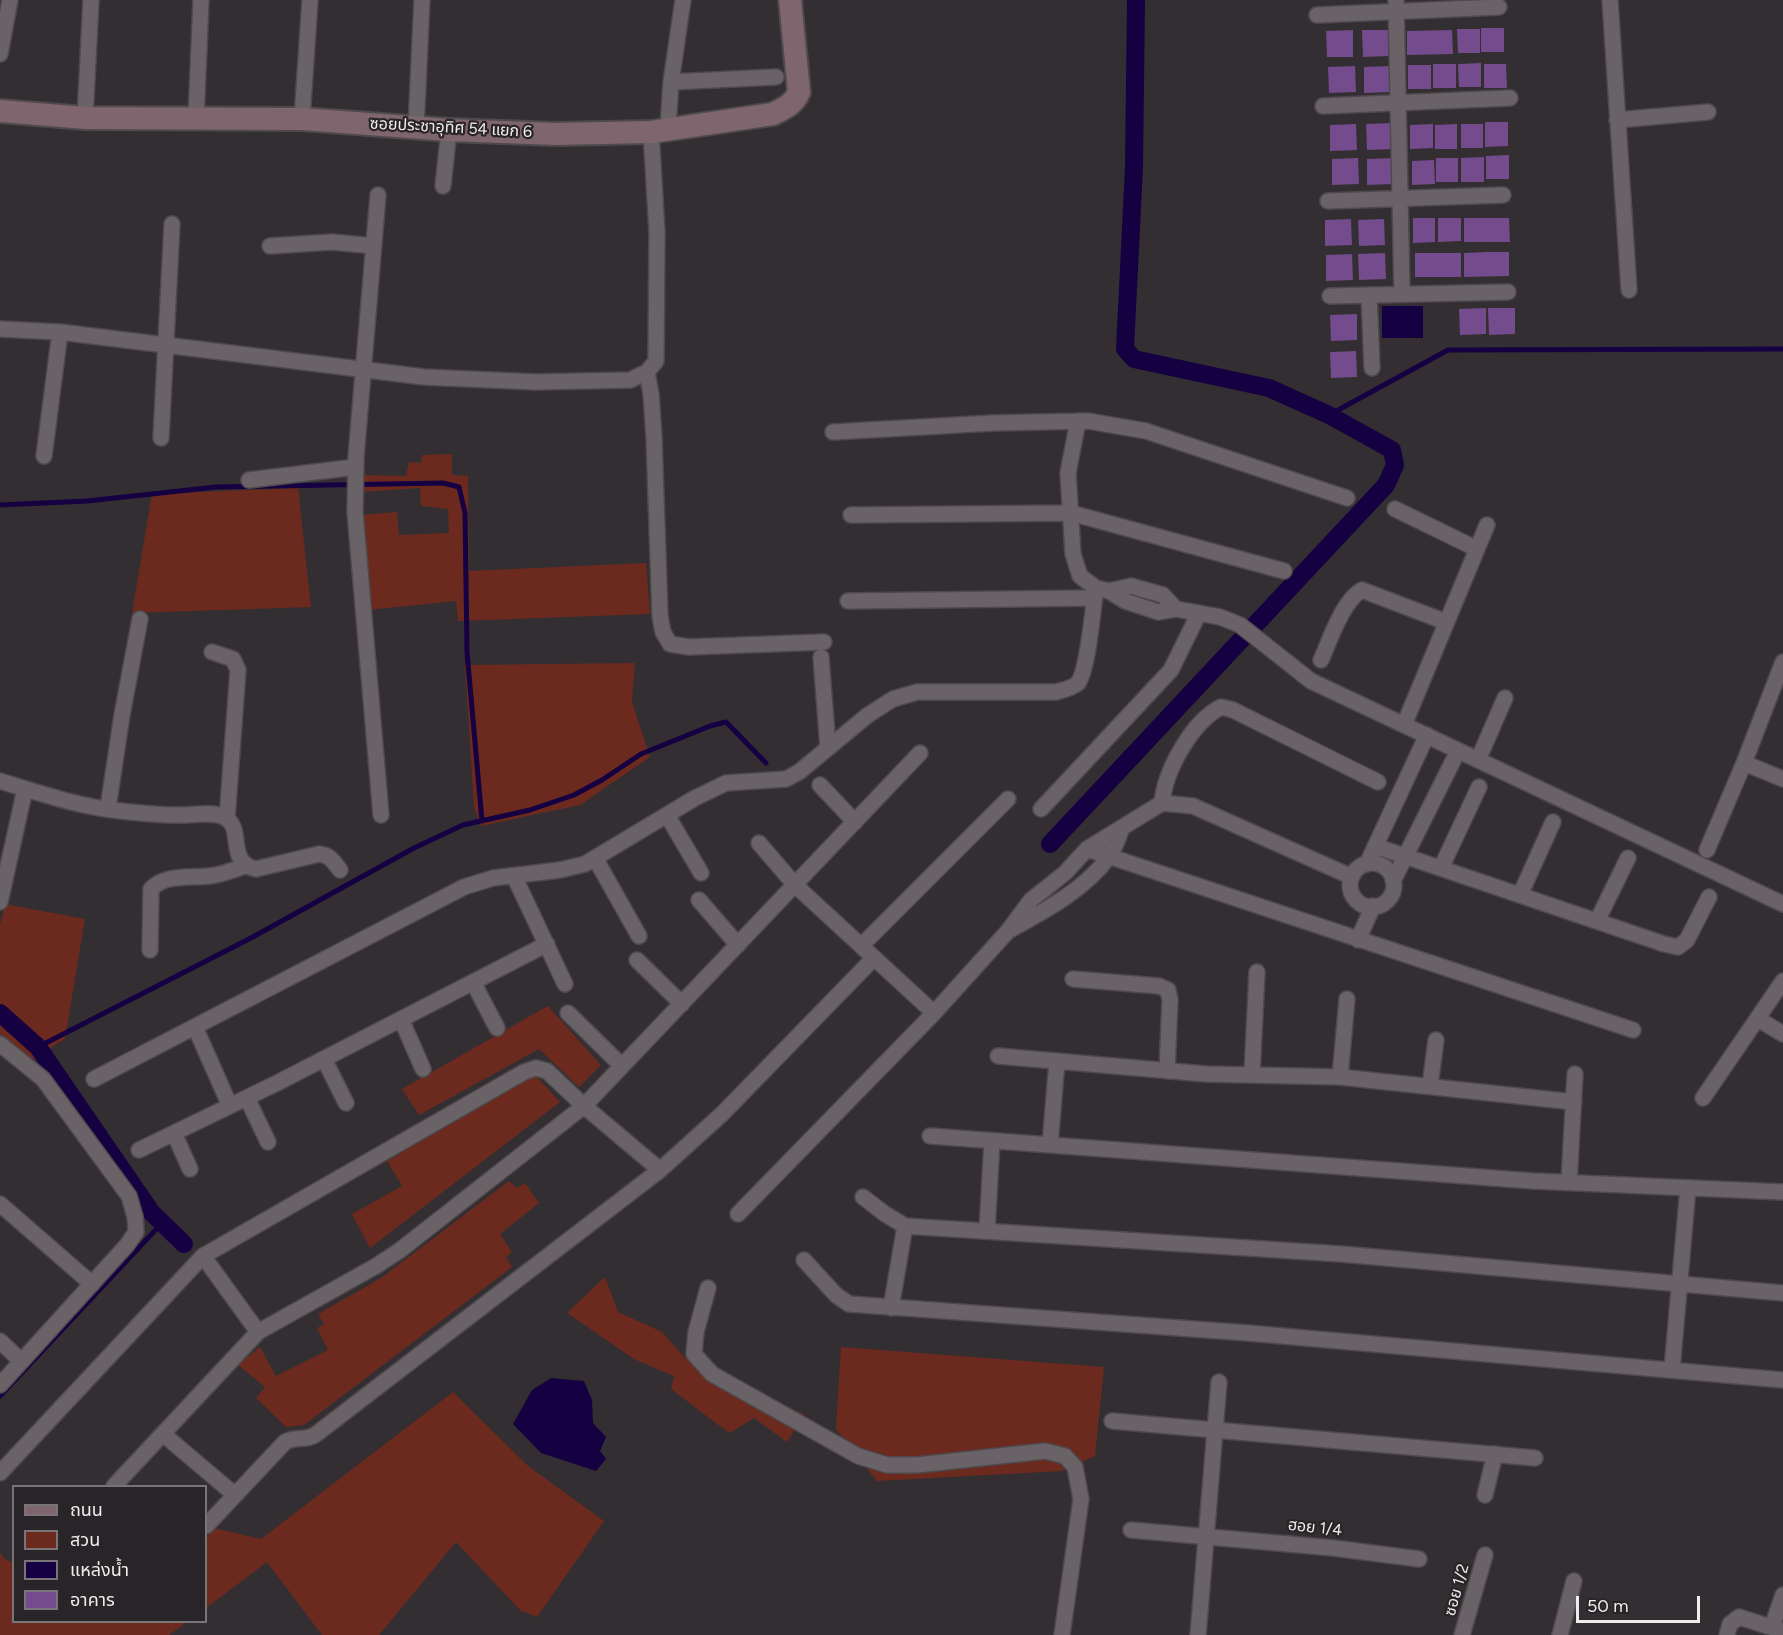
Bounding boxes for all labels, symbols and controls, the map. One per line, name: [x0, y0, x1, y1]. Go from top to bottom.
street label: ซอยประชาอุทิศ 54 แยก 6: [369, 114, 533, 142]
legend: [12, 1485, 207, 1623]
text: ถนน: [70, 1499, 103, 1521]
street label: ฮอย 1/4: [1287, 1516, 1343, 1540]
text: สวน: [70, 1529, 100, 1551]
text: แหล่งน้ำ: [70, 1559, 129, 1581]
street label: ซอย 1/2: [1440, 1562, 1474, 1618]
scale bar: [1579, 1584, 1704, 1622]
text: อาคาร: [70, 1589, 115, 1611]
text: 50 m: [1587, 1595, 1629, 1617]

